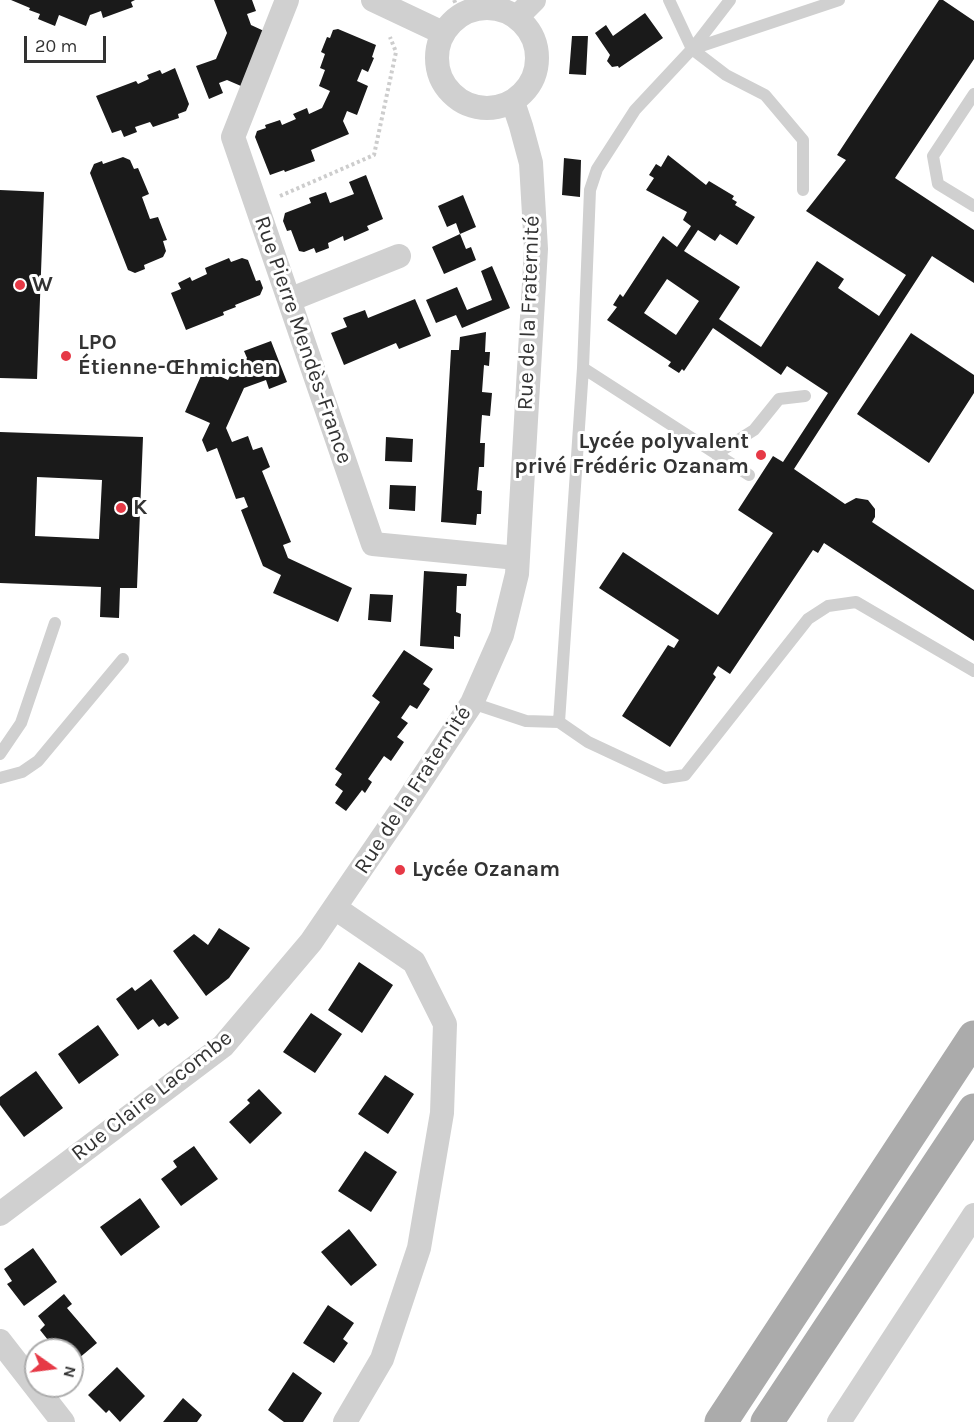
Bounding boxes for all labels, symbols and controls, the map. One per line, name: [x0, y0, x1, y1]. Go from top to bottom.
scale bar: [27, 24, 110, 62]
text: 20 m: [35, 35, 77, 57]
street label: Rue Pierre Mendès-France: [248, 213, 358, 467]
street label: Rue de la Fraternité: [512, 215, 546, 411]
place label: W: [32, 272, 53, 298]
marker: W: [13, 278, 27, 292]
place label: LPO Étienne-Œhmichen: [78, 330, 278, 382]
marker: LPO Étienne-Œhmichen: [59, 349, 73, 363]
place label: Lycée polyvalent privé Frédéric Ozanam: [514, 429, 749, 481]
marker: Lycée polyvalent privé Frédéric Ozanam: [754, 448, 768, 462]
place label: K: [133, 495, 147, 521]
marker: K: [114, 501, 128, 515]
street label: Rue de la Fraternité: [349, 701, 477, 879]
place label: Lycée Ozanam: [412, 857, 560, 883]
marker: Lycée Ozanam: [393, 863, 407, 877]
street label: Rue Claire Lacombe: [66, 1025, 238, 1167]
north arrow: [24, 1338, 84, 1398]
text: N: [59, 1364, 81, 1380]

